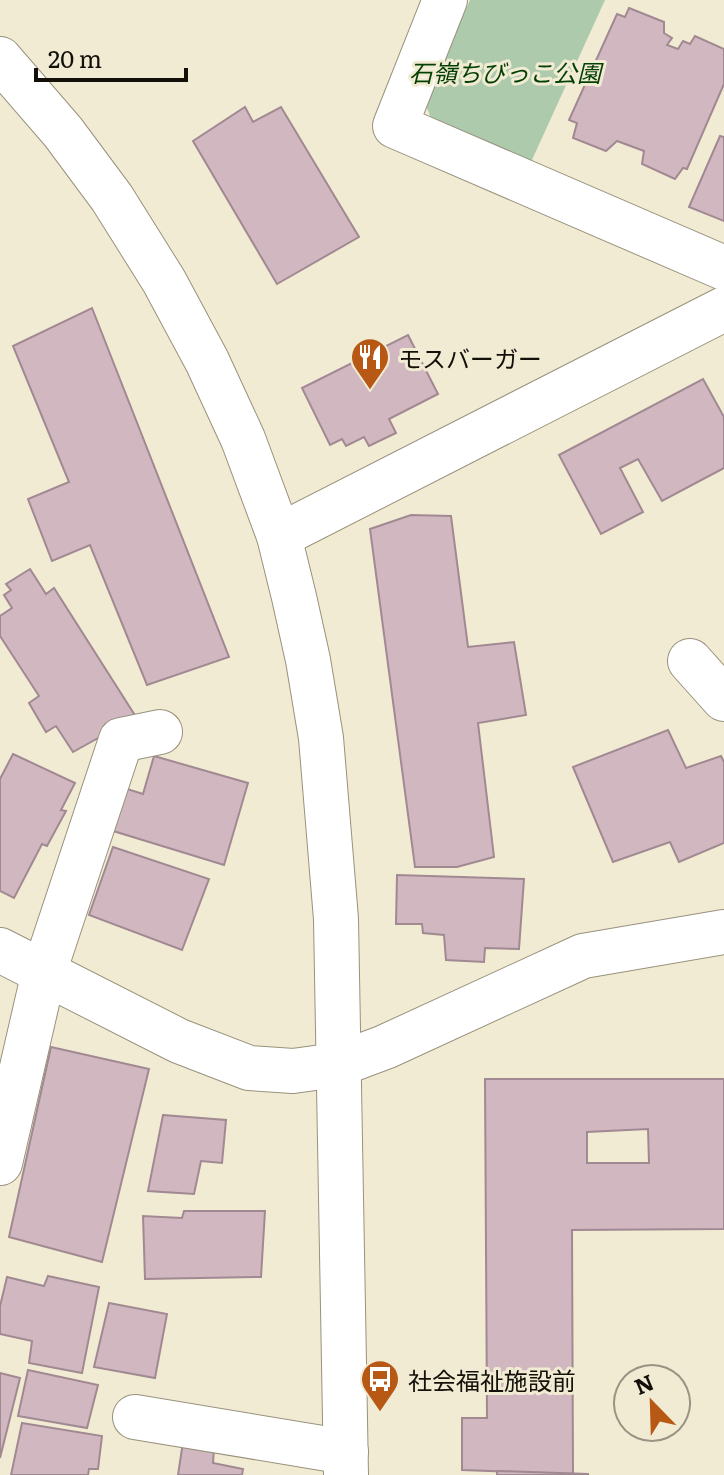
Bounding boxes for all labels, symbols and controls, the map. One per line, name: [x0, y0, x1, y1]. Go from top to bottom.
scale bar: [36, 32, 186, 82]
text: 20 m: [48, 40, 102, 75]
park label: 石嶺ちびっこ公園: [409, 54, 604, 89]
restaurant icon: モスバーガー: [349, 336, 391, 391]
place label: モスバーガー: [398, 340, 542, 375]
bus stop icon: 社会福祉施設前: [359, 1358, 401, 1413]
place label: 社会福祉施設前: [408, 1362, 576, 1397]
north arrow: [612, 1363, 692, 1443]
text: N: [629, 1364, 659, 1402]

